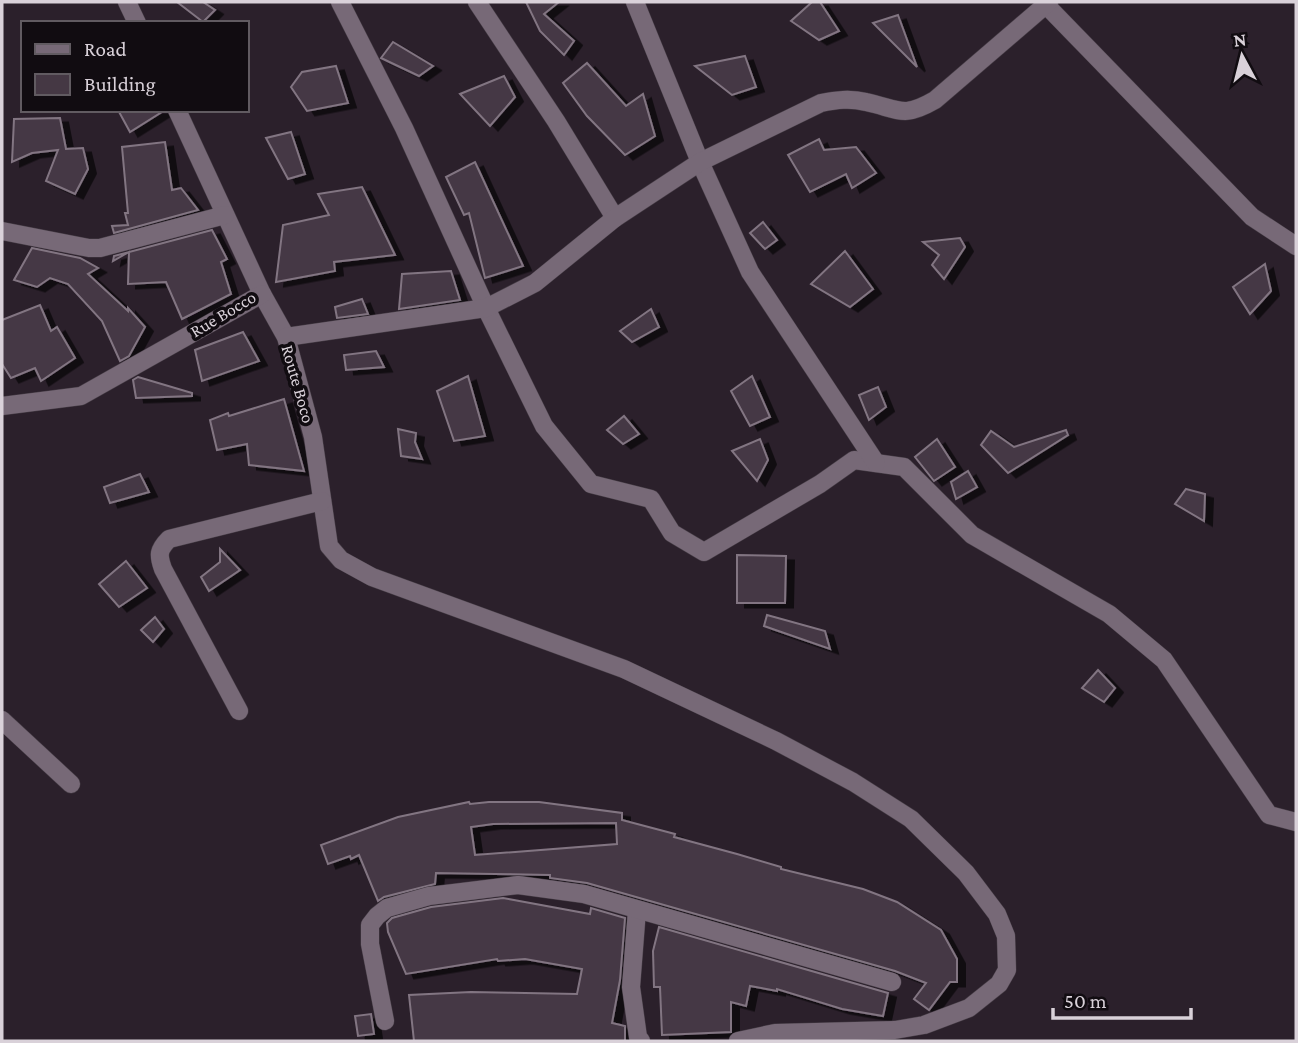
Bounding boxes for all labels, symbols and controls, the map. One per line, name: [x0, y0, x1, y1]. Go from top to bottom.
legend: [21, 21, 248, 112]
north arrow: [1207, 21, 1277, 91]
text: N: [1232, 28, 1248, 51]
text: Road: [84, 37, 127, 61]
text: Building: [84, 72, 156, 96]
street label: Rue Bocco: [187, 287, 260, 341]
street label: Route Boco: [277, 343, 319, 425]
scale bar: [1053, 976, 1191, 1020]
text: 50 m: [1064, 989, 1107, 1013]

